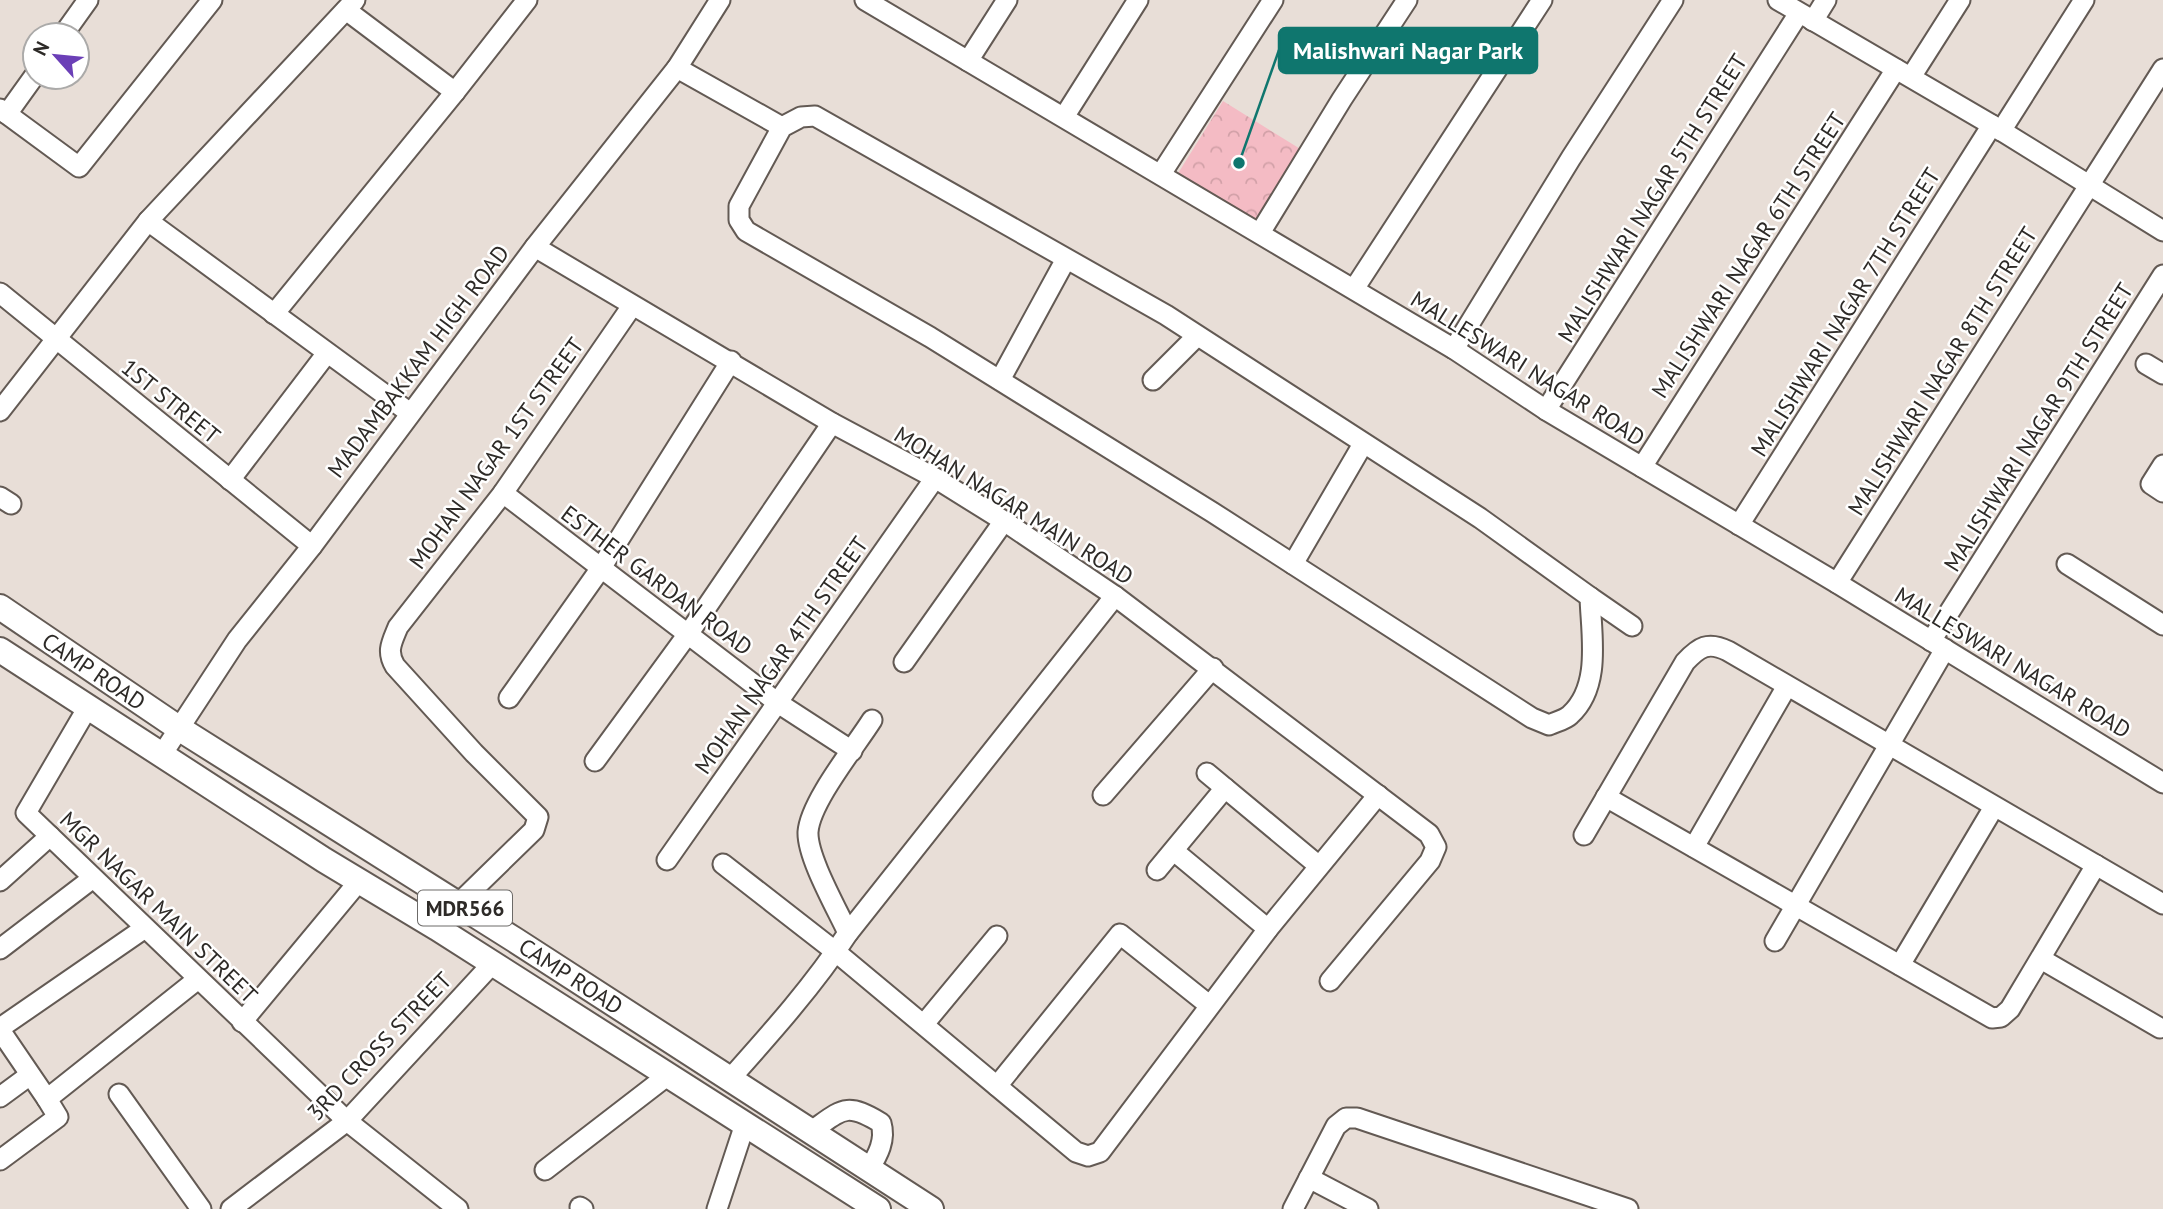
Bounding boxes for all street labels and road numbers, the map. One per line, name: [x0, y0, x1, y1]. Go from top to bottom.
street label: MALISHWARI NAGAR 5TH STREET: [1551, 48, 1753, 348]
street label: MALISHWARI NAGAR 6TH STREET: [1645, 106, 1852, 403]
street label: MALISHWARI NAGAR 7TH STREET: [1744, 162, 1946, 462]
street label: MALISHWARI NAGAR 8TH STREET: [1841, 221, 2043, 521]
street label: MADAMBAKKAM HIGH ROAD: [321, 239, 515, 483]
street label: MALISHWARI NAGAR 9TH STREET: [1937, 277, 2139, 577]
street label: MALLESWARI NAGAR ROAD: [1406, 284, 1650, 452]
street label: MOHAN NAGAR 1ST STREET: [402, 331, 590, 574]
street label: 1ST STREET: [116, 352, 226, 450]
street label: MOHAN NAGAR MAIN ROAD: [889, 419, 1139, 591]
street label: ESTHER GARDAN ROAD: [556, 499, 758, 661]
street label: MOHAN NAGAR 4TH STREET: [688, 531, 874, 779]
street label: MALLESWARI NAGAR ROAD: [1890, 580, 2136, 744]
street label: CAMP ROAD: [37, 626, 151, 716]
street label: MGR NAGAR MAIN STREET: [54, 805, 264, 1009]
road number: MDR566: [418, 890, 512, 926]
street label: CAMP ROAD: [513, 932, 629, 1020]
street label: 3RD CROSS STREET: [301, 965, 458, 1126]

